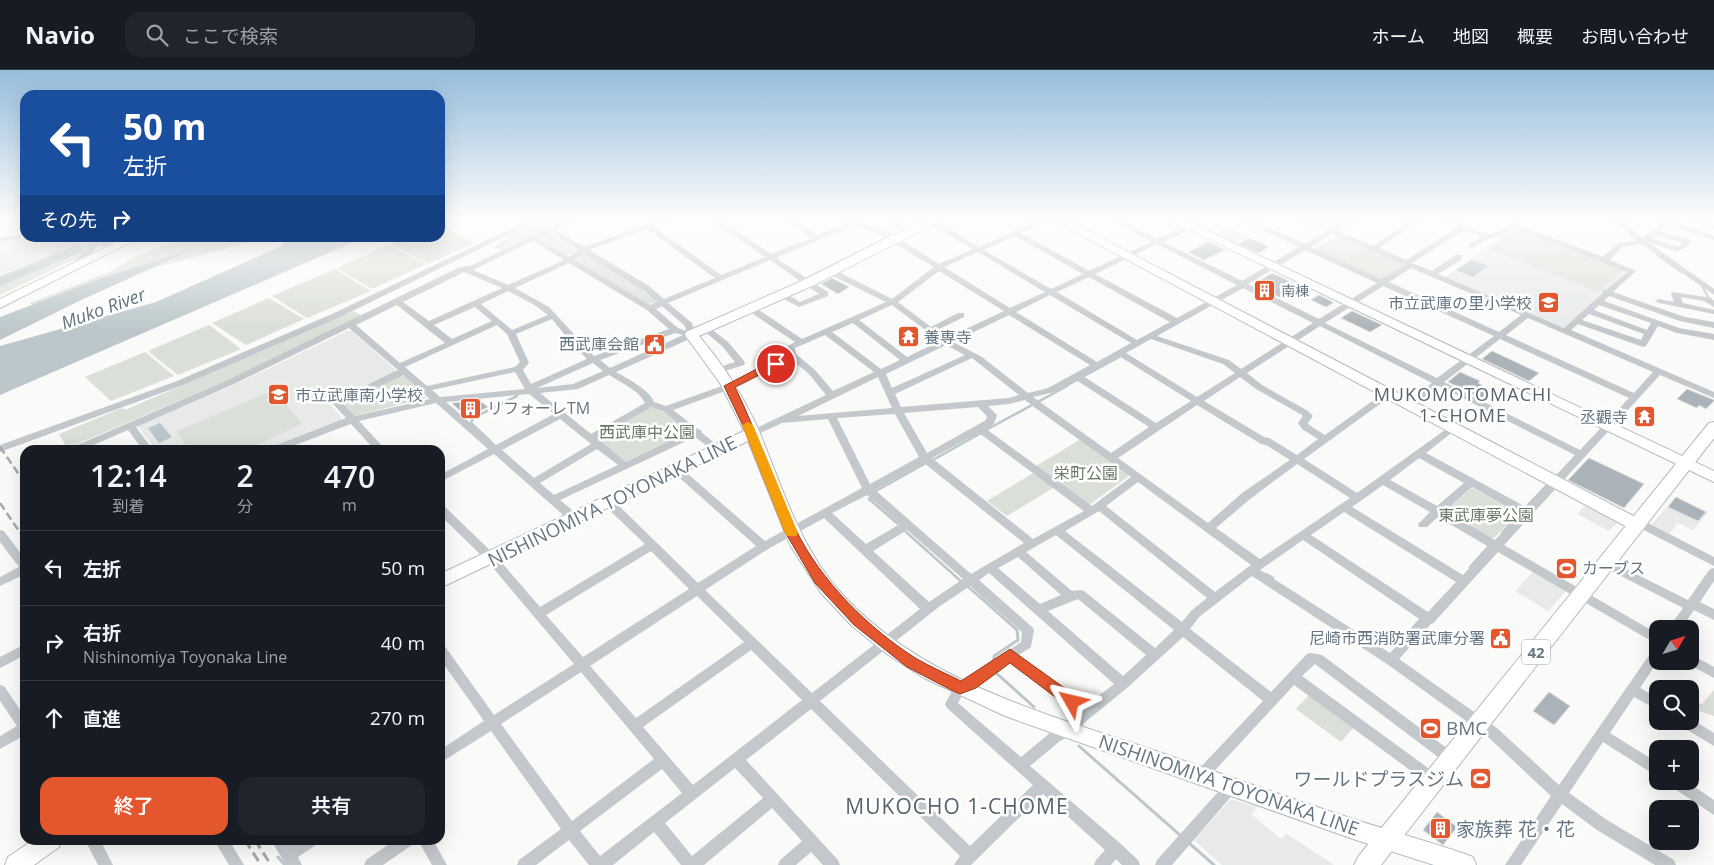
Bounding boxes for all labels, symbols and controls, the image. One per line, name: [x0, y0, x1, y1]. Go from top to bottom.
search box: [125, 12, 475, 57]
text: Navio: [25, 18, 95, 51]
icon: search: [143, 21, 171, 49]
text: ここで検索: [183, 23, 278, 49]
text: ホーム: [1372, 24, 1425, 48]
text: 地図: [1453, 24, 1489, 48]
text: 概要: [1517, 24, 1553, 48]
text: お問い合わせ: [1581, 24, 1689, 48]
text: 50 m: [123, 103, 206, 150]
icon: left: [40, 110, 105, 175]
text: 左折: [123, 150, 167, 180]
icon: right: [107, 205, 135, 233]
text: その先: [40, 207, 97, 233]
building icon: 南棟: [1253, 278, 1277, 302]
water label: Muko River: [57, 281, 149, 334]
place label: 南棟: [1281, 281, 1309, 300]
school or university icon: 市立武庫の里小学校: [1536, 291, 1560, 315]
place label: 市立武庫の里小学校: [1388, 292, 1532, 314]
temple icon: 養専寺: [896, 325, 920, 349]
place label: 養専寺: [924, 326, 972, 348]
public building icon: 西武庫会館: [643, 332, 667, 356]
place label: 西武庫会館: [559, 333, 639, 355]
pin: [755, 343, 797, 385]
icon: arrive: [762, 350, 790, 378]
district label: MUKOMOTOMACHI 1-CHOME: [1374, 382, 1552, 427]
school or university icon: 市立武庫南小学校: [267, 383, 291, 407]
place label: 市立武庫南小学校: [295, 384, 423, 406]
building icon: リフォーレTM: [459, 396, 483, 420]
place label: リフォーレTM: [487, 397, 590, 419]
temple icon: 丞觀寺: [1632, 405, 1656, 429]
place label: 丞觀寺: [1580, 406, 1628, 428]
park label: 西武庫中公園: [599, 421, 695, 443]
street label: NISHINOMIYA TOYONAKA LINE: [483, 429, 741, 573]
text: 12:14: [90, 455, 167, 496]
text: 2: [237, 455, 254, 496]
text: 470: [324, 456, 375, 497]
park label: 栄町公園: [1054, 462, 1118, 484]
text: m: [342, 494, 357, 516]
text: 到着: [112, 495, 144, 517]
text: 分: [237, 495, 253, 517]
park label: 東武庫夢公園: [1438, 504, 1534, 526]
icon: left: [40, 554, 68, 582]
text: 50 m: [381, 555, 425, 581]
text: 左折: [83, 556, 121, 582]
sports icon: カーブス: [1554, 556, 1578, 580]
place label: カーブス: [1582, 557, 1645, 579]
text: 右折: [83, 620, 121, 646]
north arrow: [1649, 620, 1699, 670]
map controls: [1649, 620, 1699, 850]
public building icon: 尼崎市西消防署武庫分署: [1489, 626, 1513, 650]
place label: 尼崎市西消防署武庫分署: [1309, 627, 1485, 649]
icon: right: [40, 629, 68, 657]
text: 40 m: [381, 630, 425, 656]
road number: 42: [1522, 640, 1550, 664]
text: Nishinomiya Toyonaka Line: [83, 646, 287, 668]
position arrow: [1045, 675, 1097, 727]
button: search: [1649, 680, 1699, 730]
icon: ahead: [40, 704, 68, 732]
text: 270 m: [370, 705, 425, 731]
text: 直進: [83, 706, 121, 732]
place label: BMC: [1446, 715, 1487, 741]
sports icon: BMC: [1418, 716, 1442, 740]
street label: NISHINOMIYA TOYONAKA LINE: [1095, 728, 1363, 842]
button: +: [1649, 740, 1699, 790]
place label: ワールドプラスジム: [1293, 766, 1464, 792]
sports icon: ワールドプラスジム: [1468, 767, 1492, 791]
button: 終了: [40, 777, 228, 835]
button: 共有: [238, 777, 425, 835]
district label: MUKOCHO 1-CHOME: [845, 792, 1069, 820]
button: −: [1649, 800, 1699, 850]
place label: 家族葬 花・花: [1456, 816, 1575, 842]
building icon: 家族葬 花・花: [1428, 817, 1452, 841]

